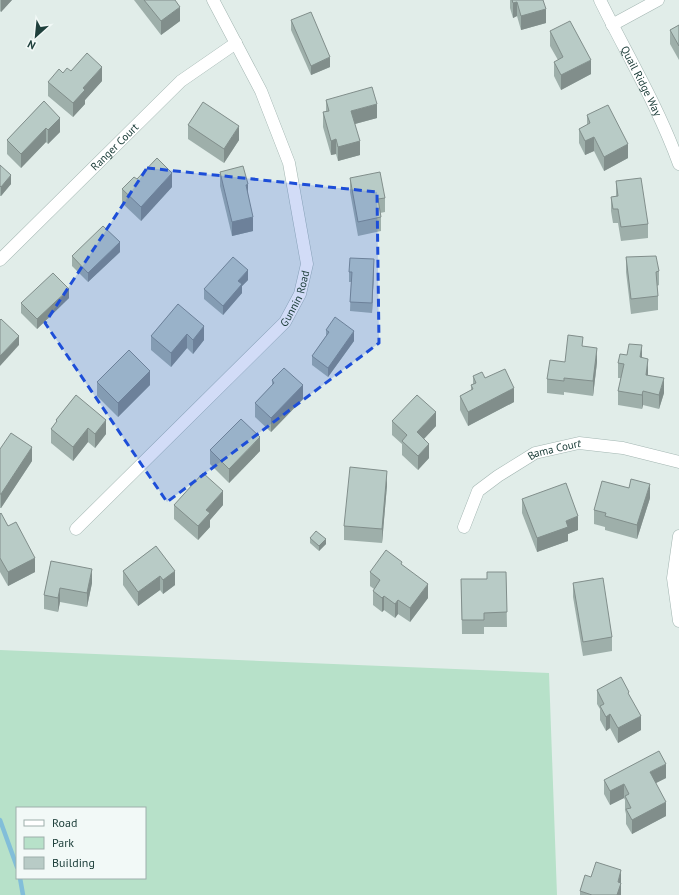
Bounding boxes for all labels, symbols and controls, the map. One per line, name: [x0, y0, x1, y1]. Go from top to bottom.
north arrow: [16, 16, 56, 56]
text: N: [25, 37, 38, 53]
street label: Quail Ridge Way: [618, 43, 665, 119]
street label: Ranger Court: [88, 120, 142, 173]
street label: Gunnin Road: [277, 269, 312, 330]
street label: Bama Court: [525, 436, 582, 463]
legend: [16, 807, 146, 879]
text: Road: [52, 815, 77, 830]
text: Park: [52, 835, 74, 850]
text: Building: [52, 855, 95, 870]

